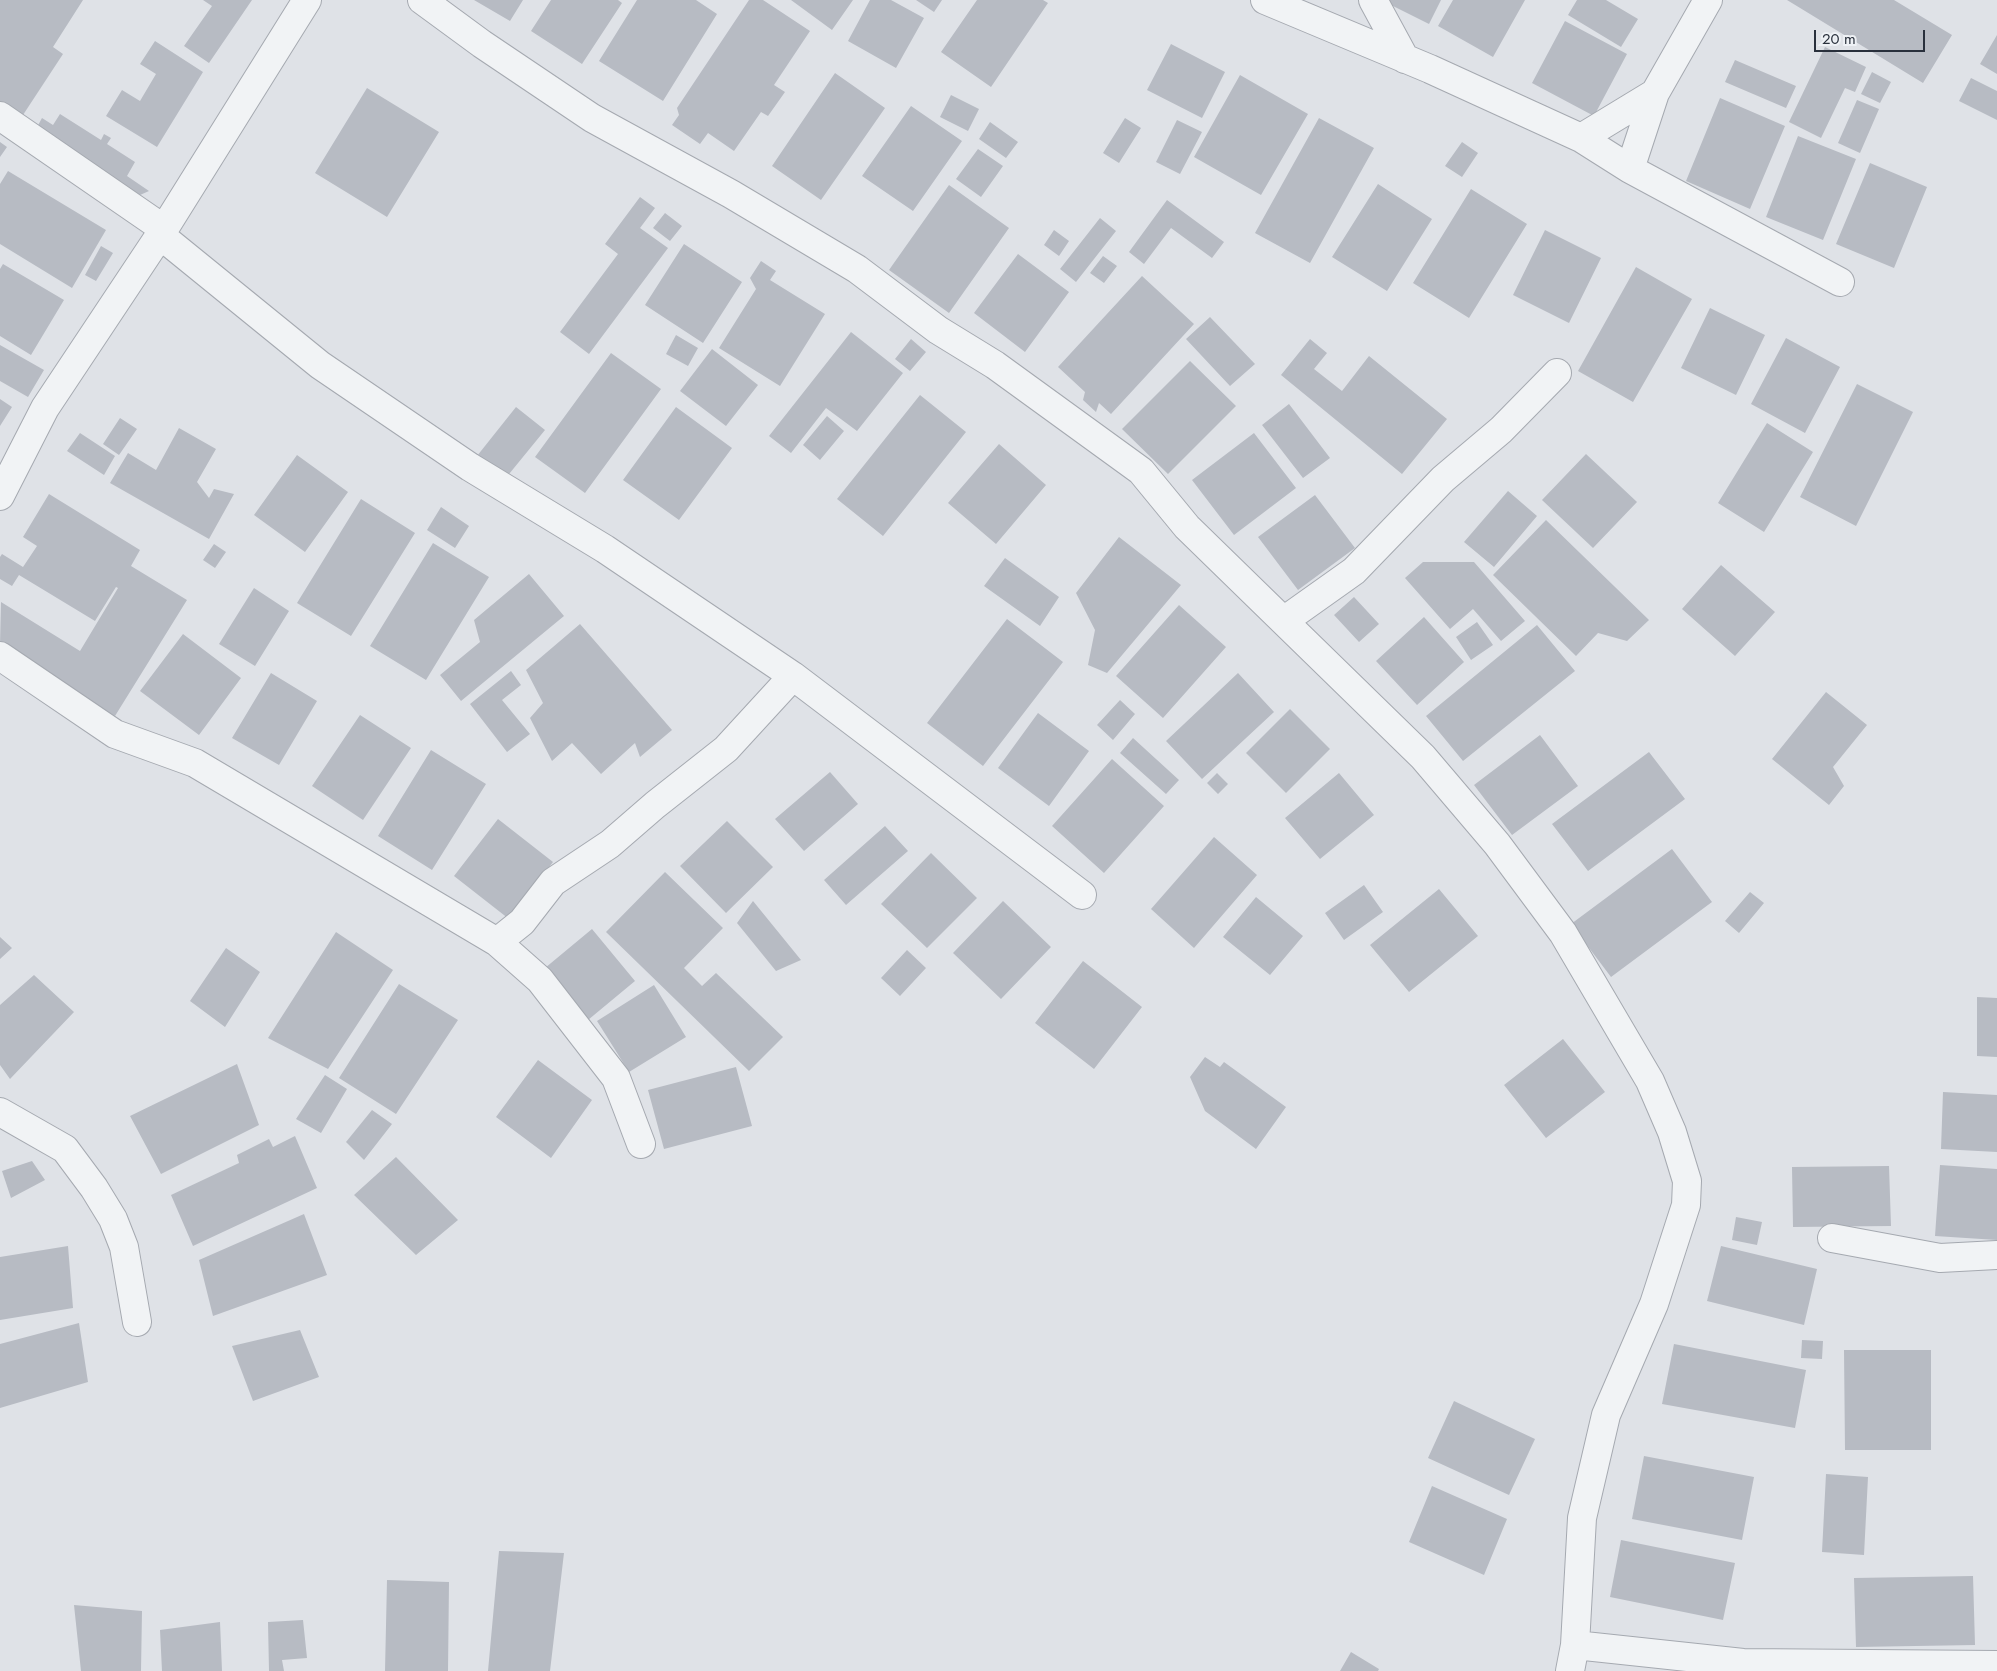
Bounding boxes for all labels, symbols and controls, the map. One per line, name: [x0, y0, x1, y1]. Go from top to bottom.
scale bar: [1817, 20, 1928, 52]
text: 20 m: [1822, 28, 1856, 50]

